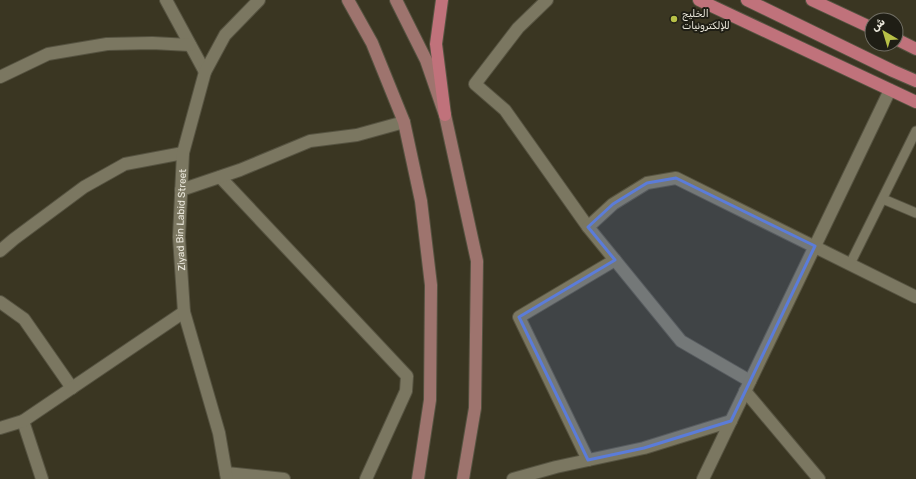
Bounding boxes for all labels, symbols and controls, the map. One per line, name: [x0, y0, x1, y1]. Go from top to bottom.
place label: الخليج للإلكترونيات: [682, 8, 730, 32]
north arrow: [864, 12, 904, 52]
marker: الخليج للإلكترونيات: [669, 14, 679, 24]
text: ش: [869, 15, 888, 34]
street label: Ziyad Bin Labid Street: [174, 168, 189, 271]

